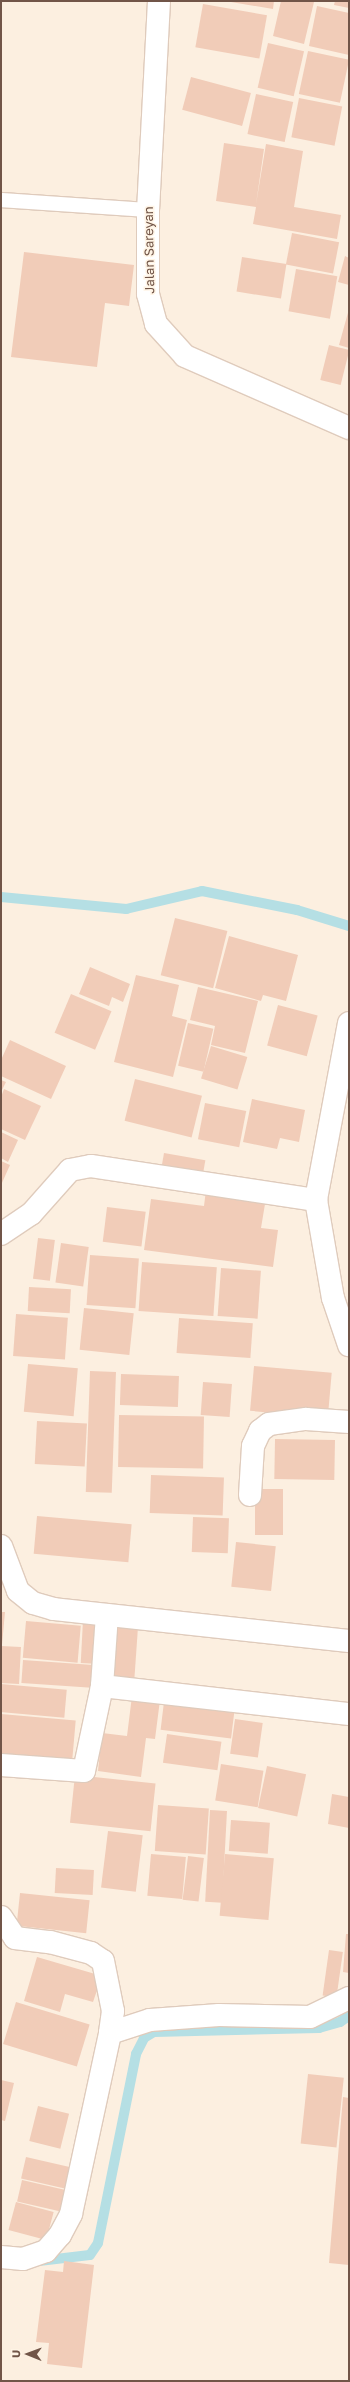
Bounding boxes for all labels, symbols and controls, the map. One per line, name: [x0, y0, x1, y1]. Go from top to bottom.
street label: Jalan Sareyan: [140, 206, 158, 294]
north arrow: [8, 2334, 48, 2374]
text: U: [9, 2350, 22, 2358]

